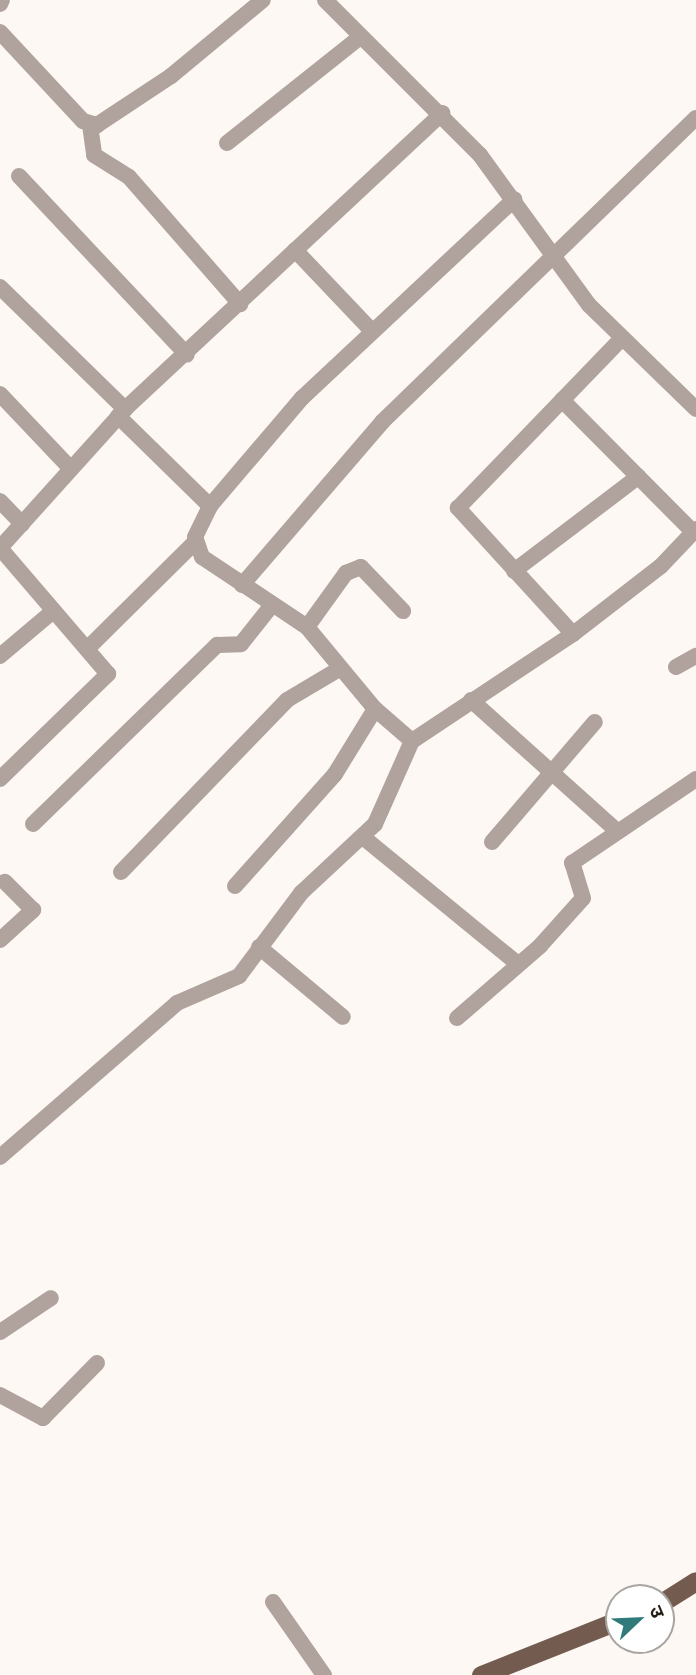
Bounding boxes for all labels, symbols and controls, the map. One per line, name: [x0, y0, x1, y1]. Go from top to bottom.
north arrow: [605, 1584, 675, 1654]
text: उ: [643, 1601, 672, 1622]

